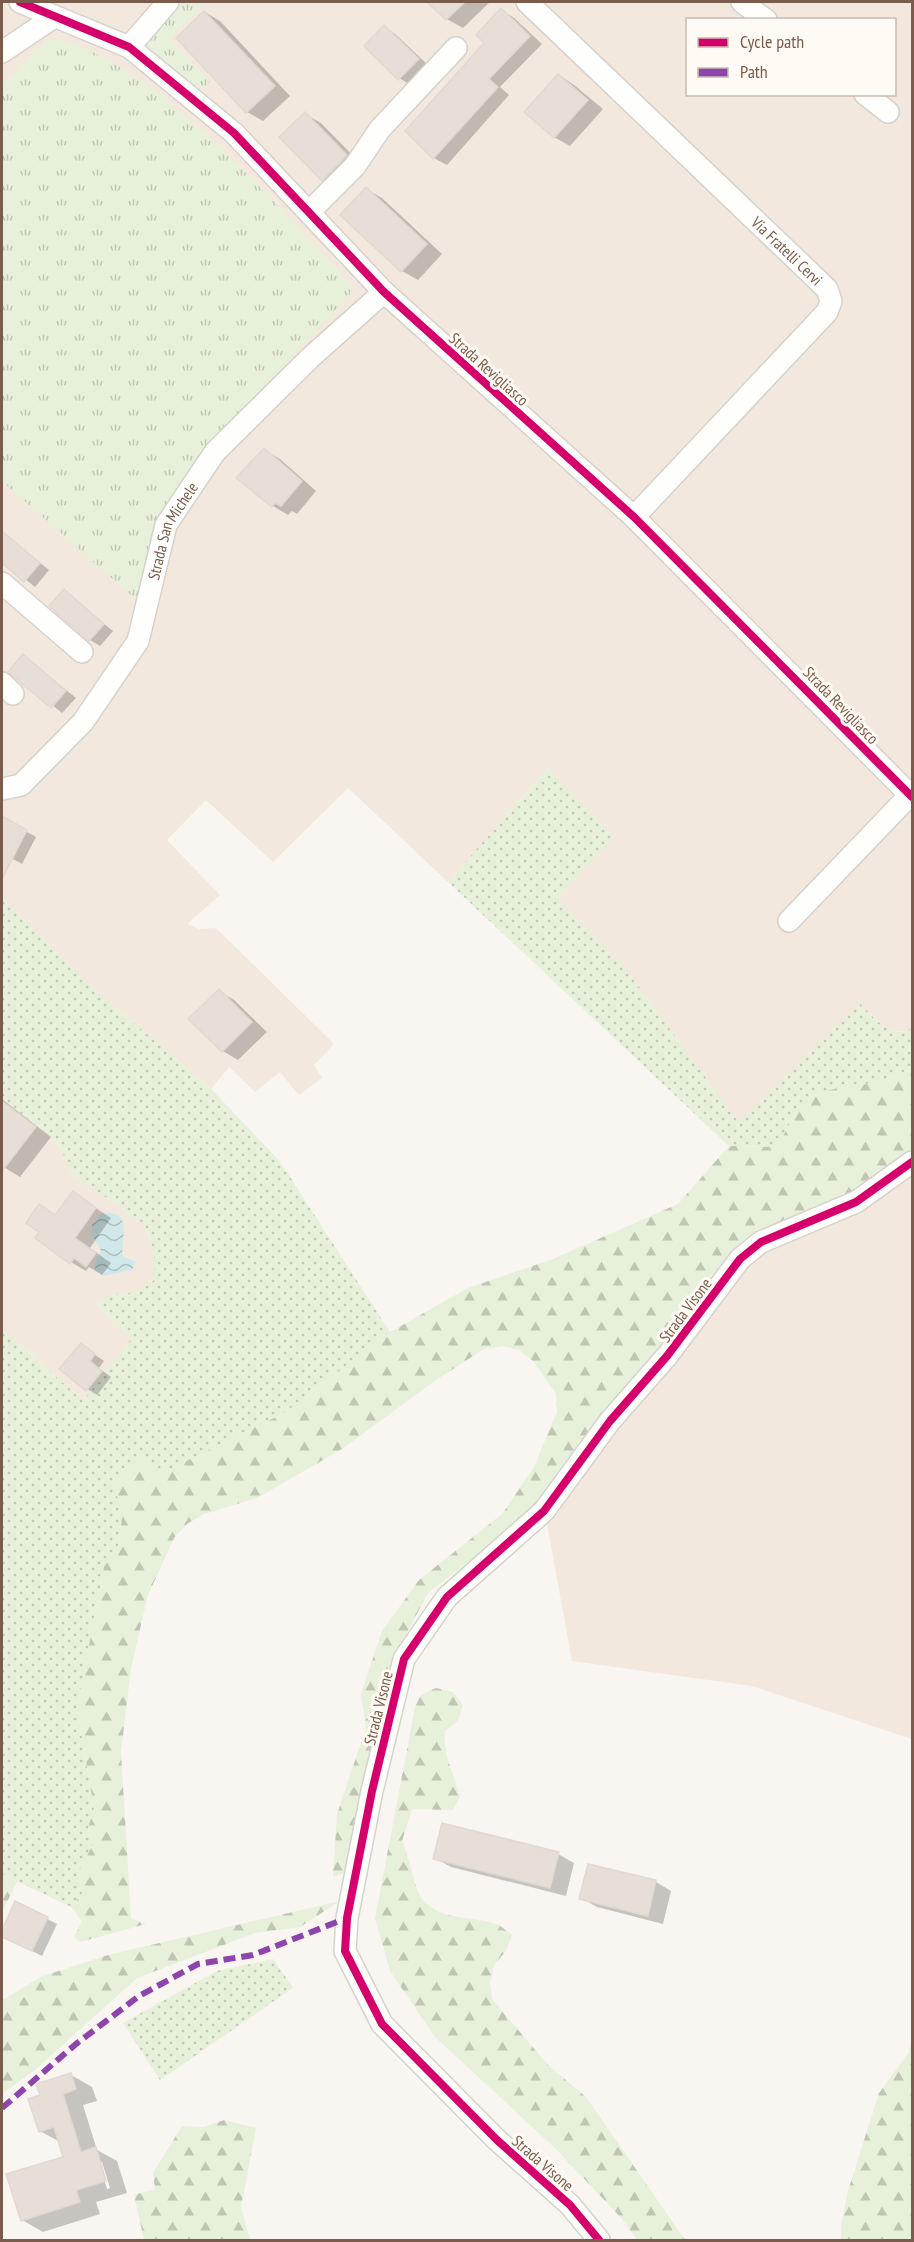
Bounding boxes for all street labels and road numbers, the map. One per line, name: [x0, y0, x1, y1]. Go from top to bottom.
street label: Via Fratelli Cervi: [747, 212, 827, 290]
street label: Strada Revigliasco: [445, 328, 533, 410]
street label: Strada San Michele: [143, 478, 202, 582]
street label: Strada Revigliasco: [799, 662, 883, 748]
street label: Strada Visone: [654, 1274, 716, 1346]
street label: Strada Visone: [359, 1669, 397, 1747]
street label: Strada Visone: [508, 2131, 578, 2195]

